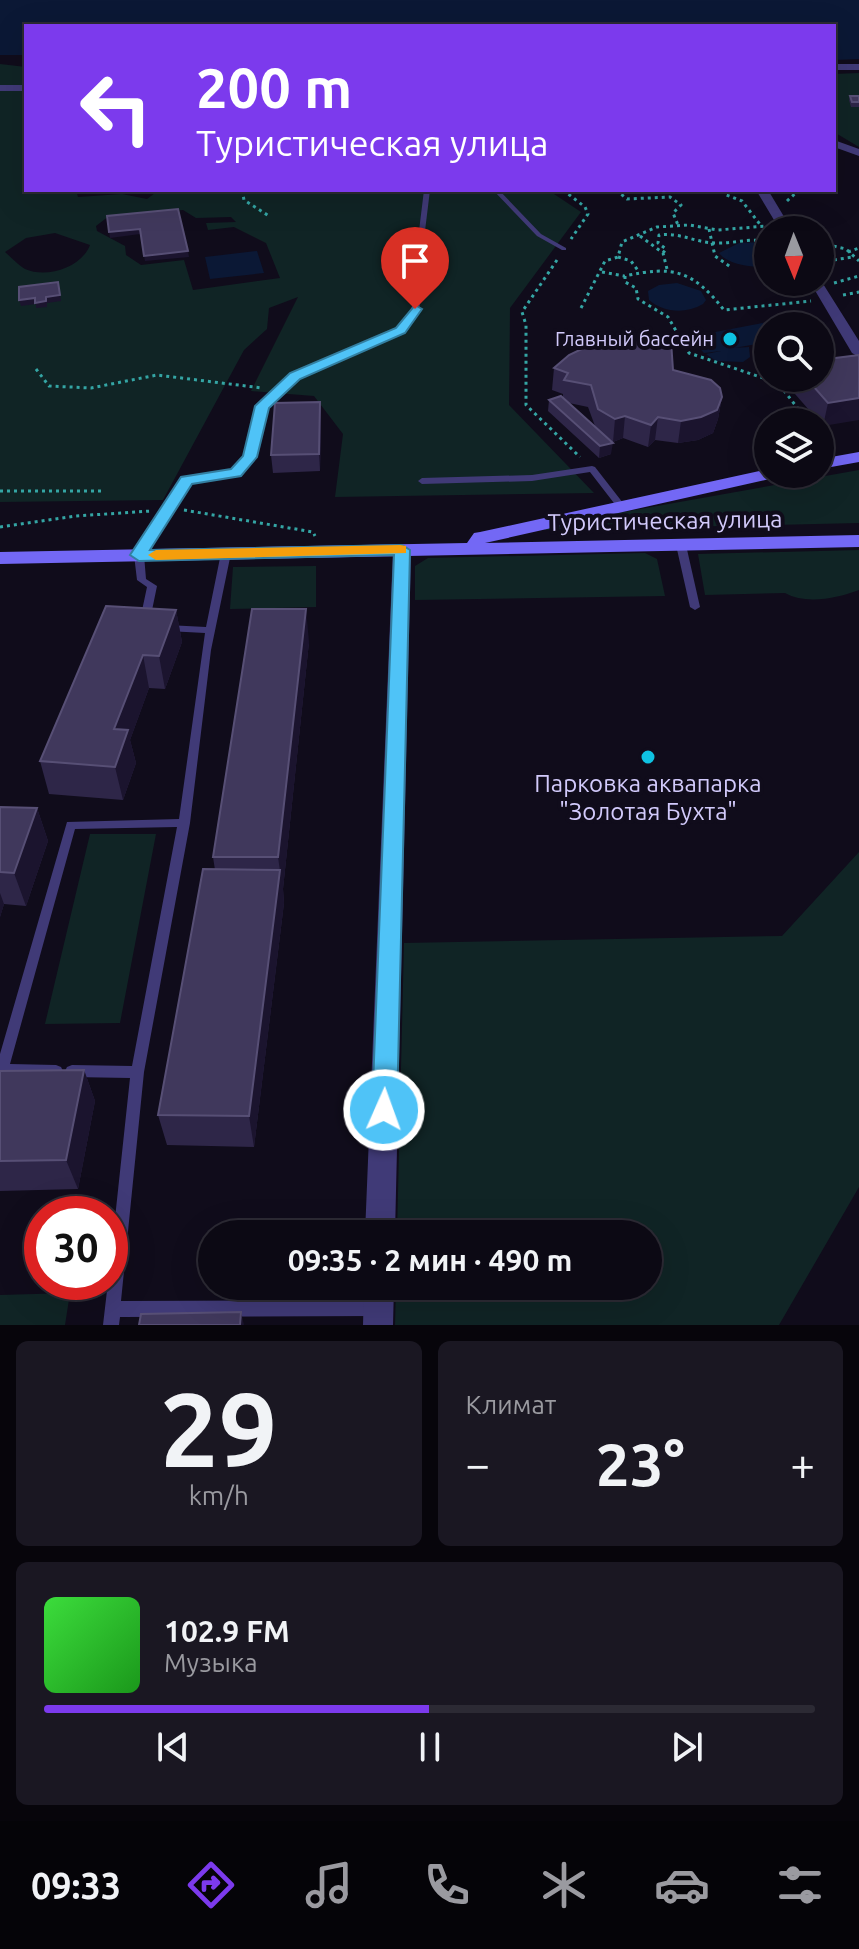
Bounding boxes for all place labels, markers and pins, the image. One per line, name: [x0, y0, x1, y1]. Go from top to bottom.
pin: [381, 227, 449, 309]
place label: Главный бассейн: [555, 327, 714, 350]
marker: Главный бассейн: [721, 330, 739, 348]
marker: Парковка аквапарка "Золотая Бухта": [639, 748, 657, 766]
place label: Парковка аквапарка "Золотая Бухта": [534, 770, 762, 825]

